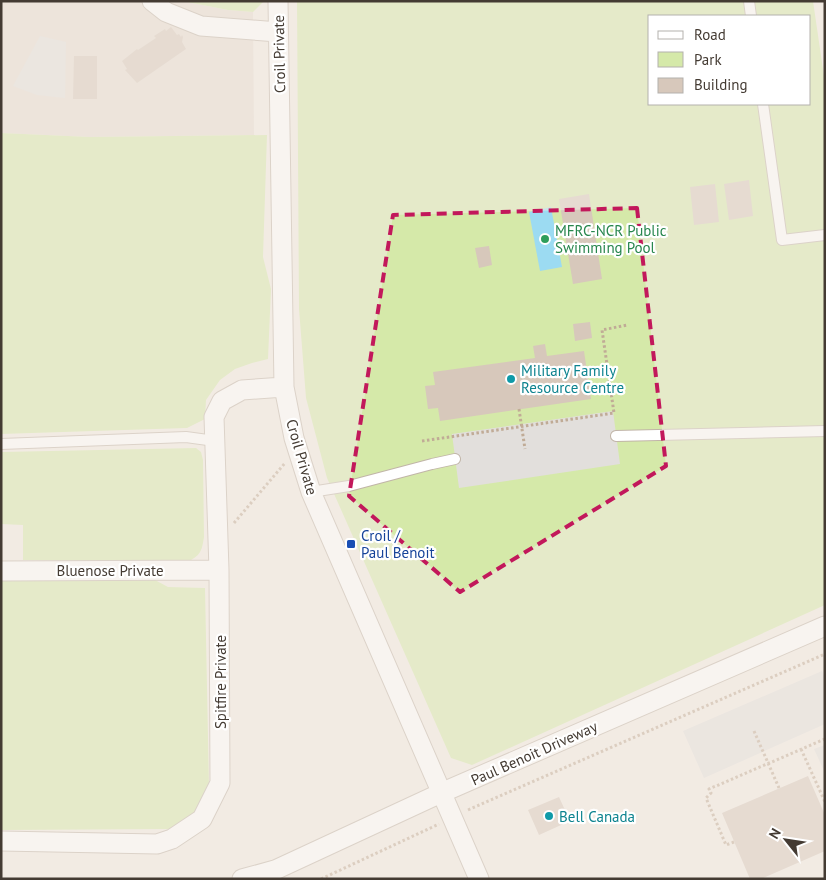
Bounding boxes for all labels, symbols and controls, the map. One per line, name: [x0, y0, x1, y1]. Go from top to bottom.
street label: Croil Private: [269, 15, 289, 93]
legend: [648, 15, 811, 105]
text: Road: [694, 25, 726, 44]
text: Park: [694, 50, 722, 69]
text: Building: [694, 75, 748, 94]
place label: MFRC-NCR Public Swimming Pool: [555, 221, 667, 257]
marker: MFRC-NCR Public Swimming Pool: [539, 233, 551, 245]
place label: Military Family Resource Centre: [521, 361, 624, 397]
marker: Military Family Resource Centre: [505, 373, 517, 385]
street label: Croil Private: [282, 417, 322, 497]
place label: Croil / Paul Benoit: [361, 526, 435, 562]
marker: Croil / Paul Benoit: [345, 538, 357, 550]
street label: Bluenose Private: [56, 561, 164, 580]
street label: Spitfire Private: [211, 635, 230, 729]
street label: Paul Benoit Driveway: [468, 717, 600, 789]
place label: Bell Canada: [559, 807, 635, 826]
marker: Bell Canada: [543, 810, 555, 822]
north arrow: [761, 815, 811, 865]
text: N: [765, 825, 785, 842]

